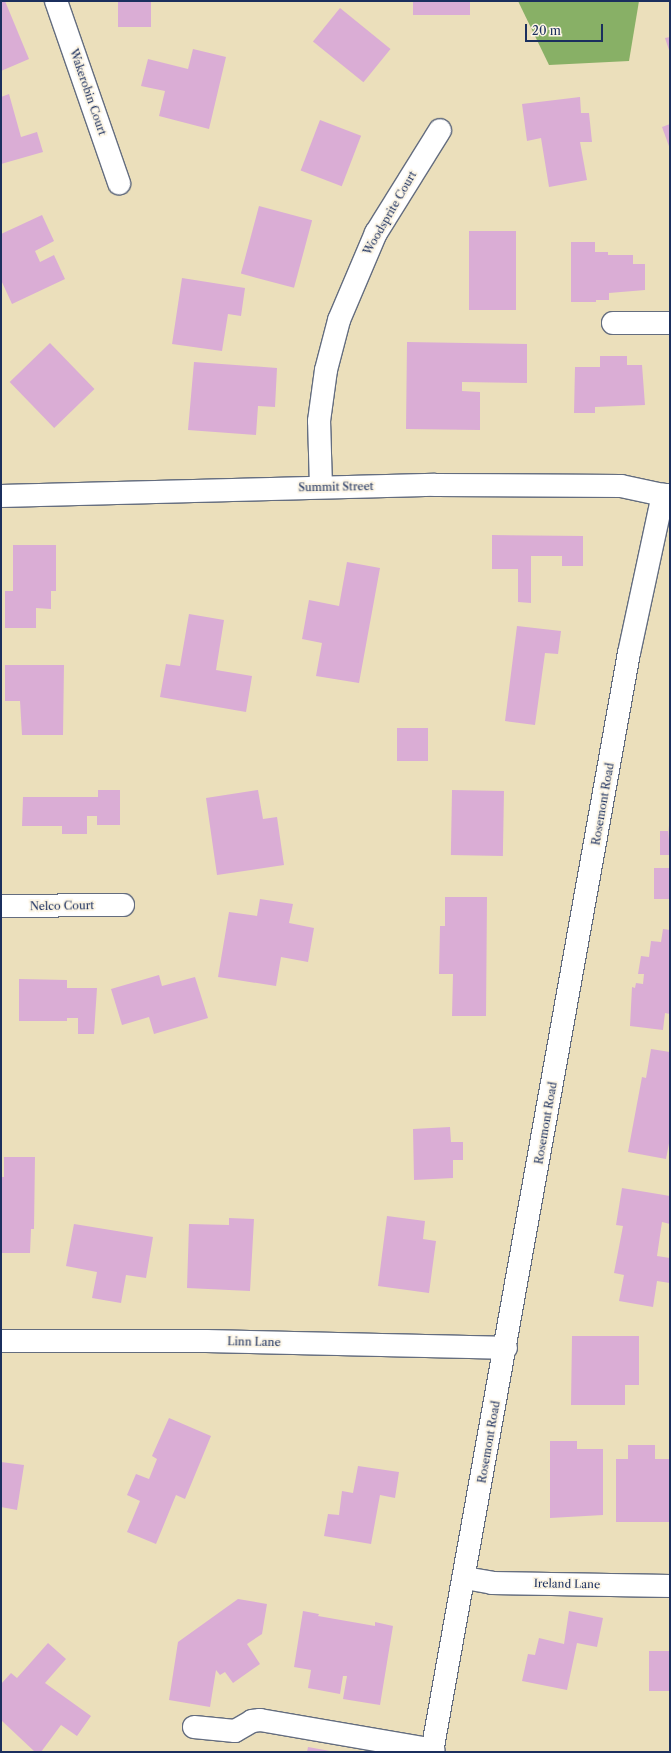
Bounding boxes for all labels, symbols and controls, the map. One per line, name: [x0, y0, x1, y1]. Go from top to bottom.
scale bar: [527, 16, 605, 42]
text: 20 m: [532, 23, 561, 38]
street label: Wakerobin Court: [67, 47, 109, 137]
street label: Woodsprite Court: [361, 169, 419, 257]
street label: Summit Street: [298, 480, 374, 494]
street label: Rosemont Road: [589, 762, 617, 846]
street label: Nelco Court: [30, 899, 94, 913]
street label: Rosemont Road: [532, 1081, 560, 1165]
street label: Linn Lane: [227, 1335, 281, 1349]
street label: Rosemont Road: [475, 1400, 503, 1484]
street label: Ireland Lane: [534, 1577, 600, 1591]

